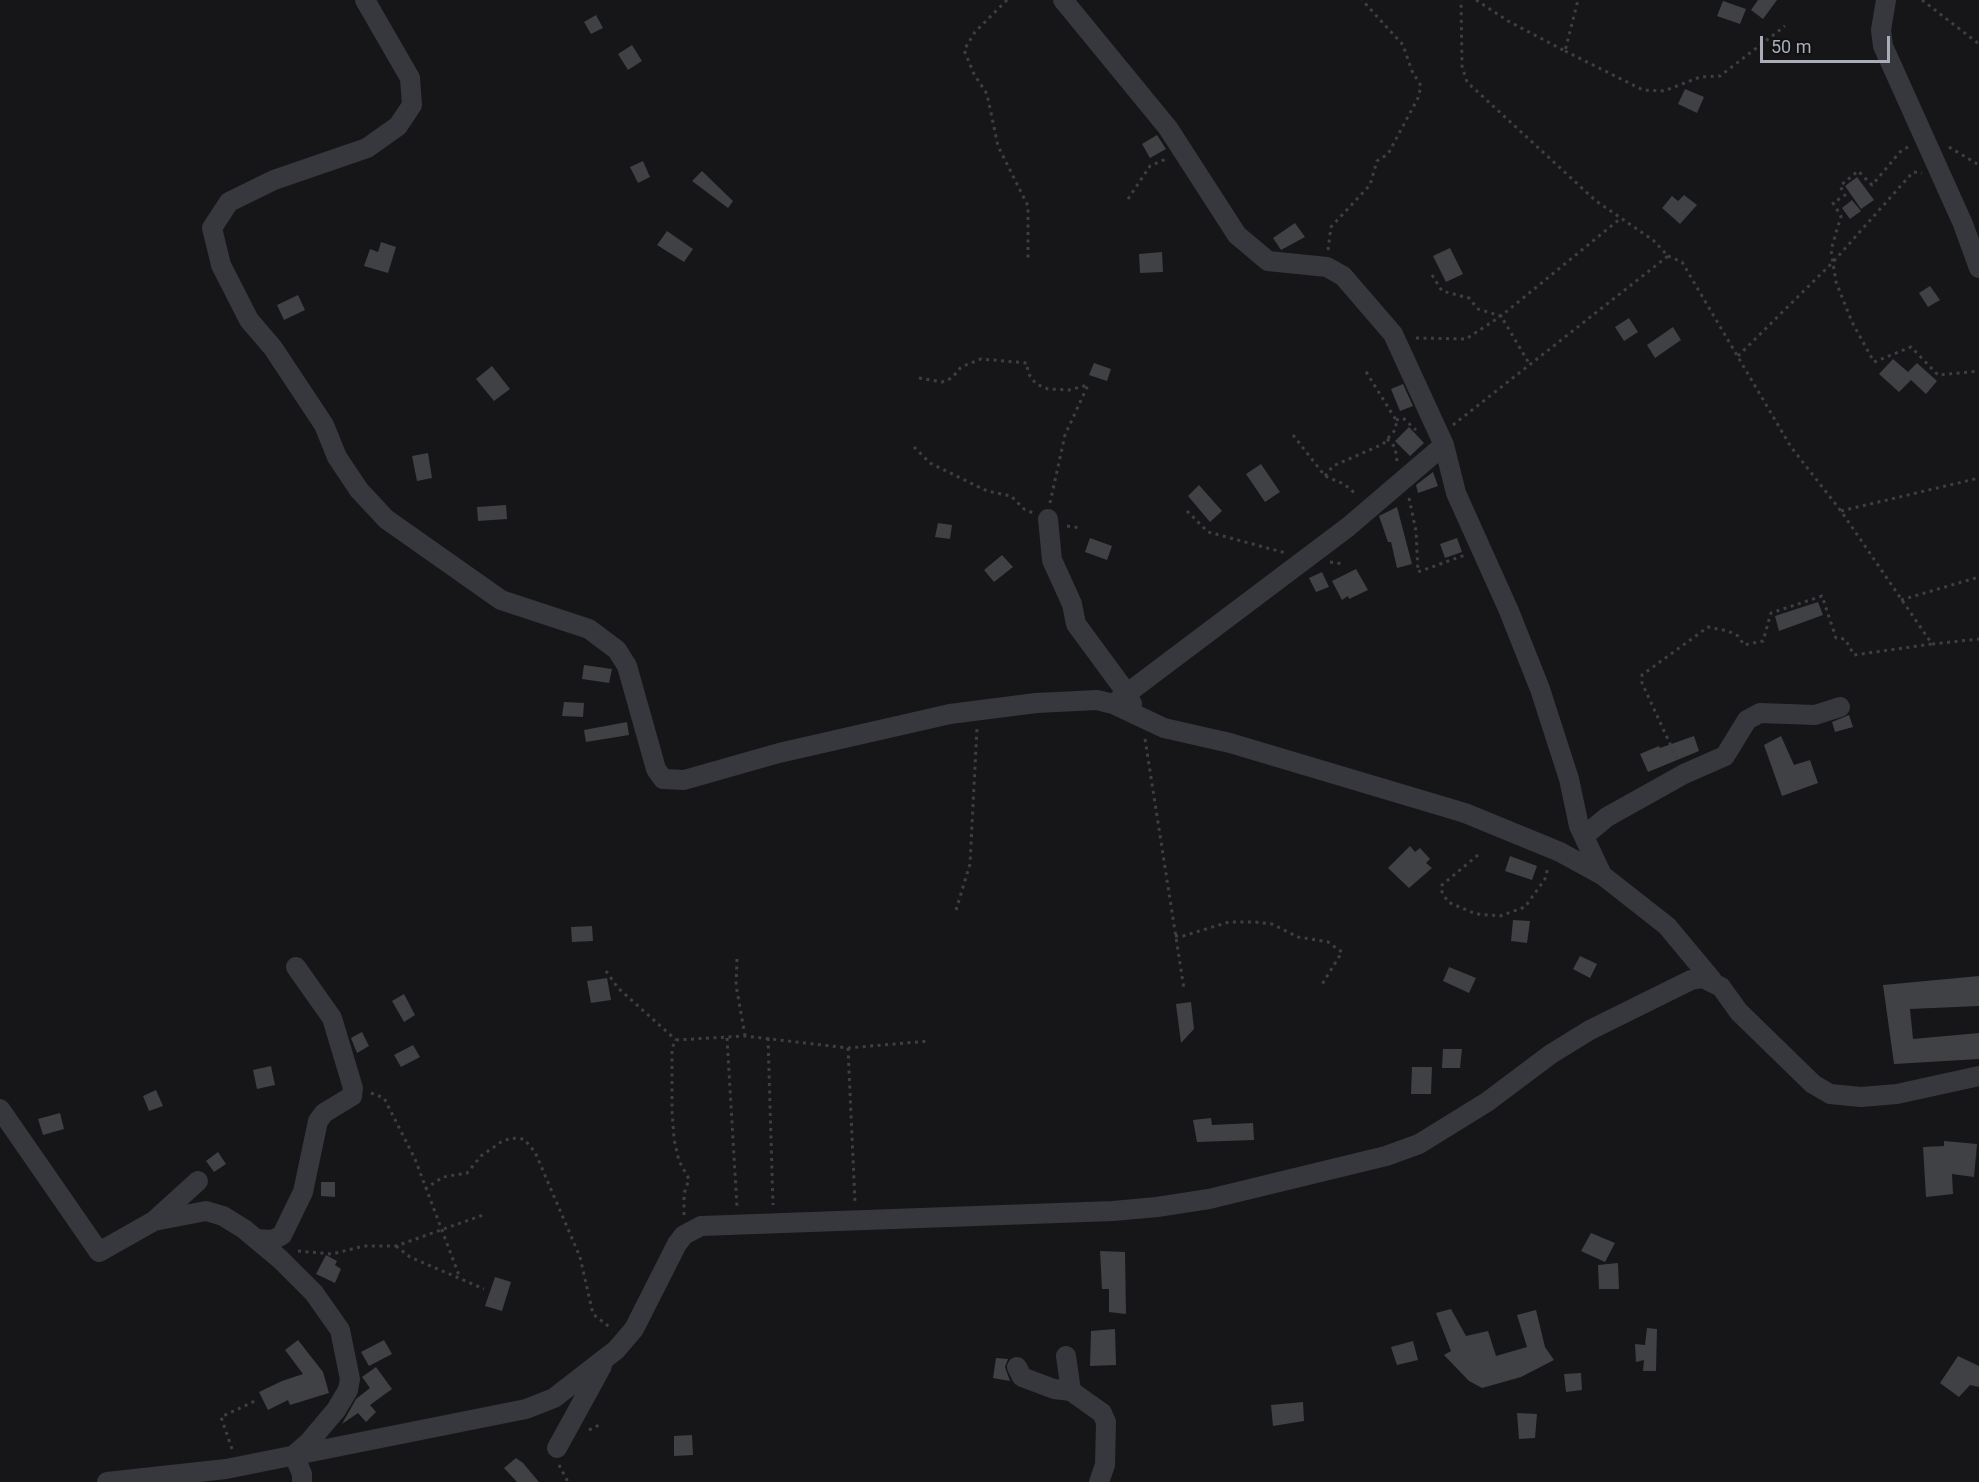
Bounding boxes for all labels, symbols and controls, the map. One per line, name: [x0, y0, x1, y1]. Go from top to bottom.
scale bar: [1763, 24, 1894, 62]
text: 50 m: [1771, 36, 1811, 57]

